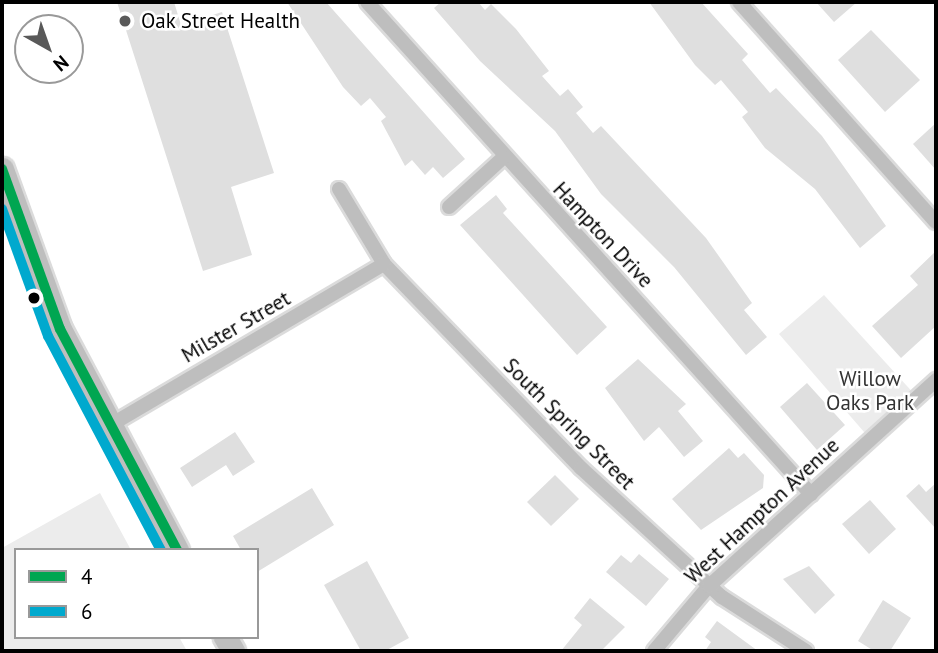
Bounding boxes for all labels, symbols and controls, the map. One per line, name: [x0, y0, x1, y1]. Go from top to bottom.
place label: Oak Street Health: [141, 8, 301, 34]
marker: Oak Street Health: [115, 11, 135, 31]
north arrow: [14, 14, 84, 84]
text: N: [49, 50, 74, 77]
street label: Hampton Drive: [548, 177, 658, 293]
street label: Milster Street: [177, 286, 295, 368]
unlabelled marker: [27, 291, 41, 305]
street label: South Spring Street: [498, 353, 640, 495]
park label: Willow Oaks Park: [826, 366, 914, 416]
street label: West Hampton Avenue: [679, 433, 845, 589]
legend: [14, 548, 259, 639]
text: 4: [81, 563, 92, 590]
text: 6: [81, 598, 92, 625]

